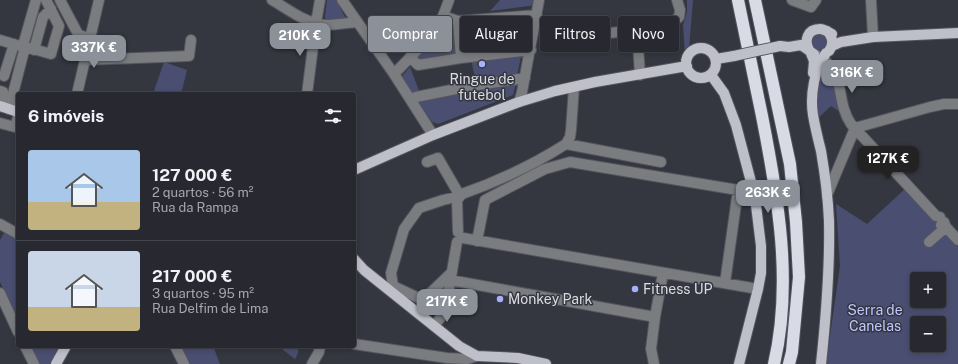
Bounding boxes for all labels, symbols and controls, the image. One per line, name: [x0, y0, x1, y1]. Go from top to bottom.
chip: Comprar: [368, 16, 452, 52]
chip: Alugar: [460, 16, 532, 52]
chip: Filtros: [540, 16, 610, 52]
chip: Novo: [618, 16, 679, 52]
pin: 210K €: [267, 23, 333, 57]
text: 210K €: [279, 28, 321, 43]
pin: 337K €: [61, 35, 127, 69]
text: 337K €: [71, 40, 117, 55]
marker: Ringue de futebol: [477, 59, 487, 69]
pin: 316K €: [819, 60, 885, 94]
text: 316K €: [830, 65, 874, 80]
place label: Ringue de futebol: [450, 71, 515, 103]
icon: filters: [322, 105, 344, 127]
text: 6 imóveis: [28, 106, 104, 126]
pin: 127K €: [855, 146, 921, 180]
text: 127K €: [867, 151, 909, 166]
text: 127 000 €: [152, 165, 232, 185]
icon: home: [60, 166, 108, 214]
pin: 263K €: [735, 180, 801, 214]
text: 2 quartos · 56 m²: [152, 185, 254, 200]
text: 263K €: [745, 185, 791, 200]
text: Rua da Rampa: [152, 200, 238, 215]
text: 217 000 €: [152, 266, 232, 286]
icon: home: [60, 267, 108, 315]
map controls: [910, 272, 946, 352]
button: +: [910, 272, 946, 308]
place label: Fitness UP: [643, 281, 712, 297]
marker: Fitness UP: [630, 284, 640, 294]
text: 3 quartos · 95 m²: [152, 286, 254, 301]
pin: 217K €: [414, 289, 480, 323]
place label: Monkey Park: [508, 291, 593, 307]
text: 217K €: [426, 294, 468, 309]
marker: Monkey Park: [495, 294, 505, 304]
text: Rua Delfim de Lima: [152, 301, 269, 316]
park label: Serra de Canelas: [847, 302, 903, 334]
button: −: [910, 316, 946, 352]

